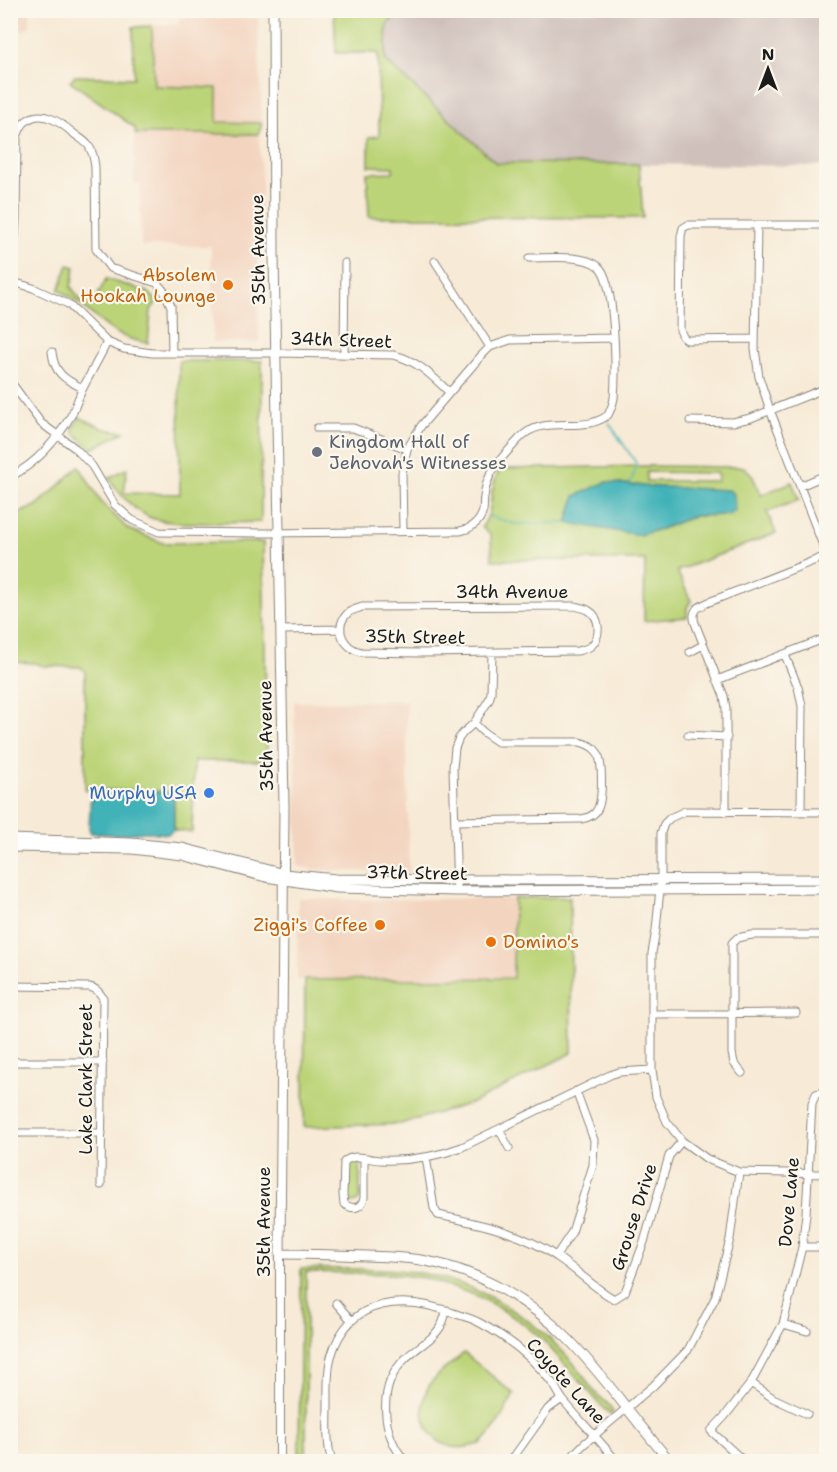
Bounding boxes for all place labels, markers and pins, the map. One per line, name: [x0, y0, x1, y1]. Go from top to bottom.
place label: Absolem Hookah Lounge: [80, 263, 216, 308]
marker: Absolem Hookah Lounge: [221, 278, 235, 292]
place label: Kingdom Hall of Jehovah's Witnesses: [329, 430, 507, 475]
marker: Kingdom Hall of Jehovah's Witnesses: [310, 445, 324, 459]
place label: Murphy USA: [89, 781, 197, 805]
marker: Murphy USA: [202, 786, 216, 800]
place label: Ziggi's Coffee: [253, 913, 368, 937]
marker: Ziggi's Coffee: [373, 918, 387, 932]
place label: Domino's: [503, 930, 579, 954]
marker: Domino's: [484, 935, 498, 949]

